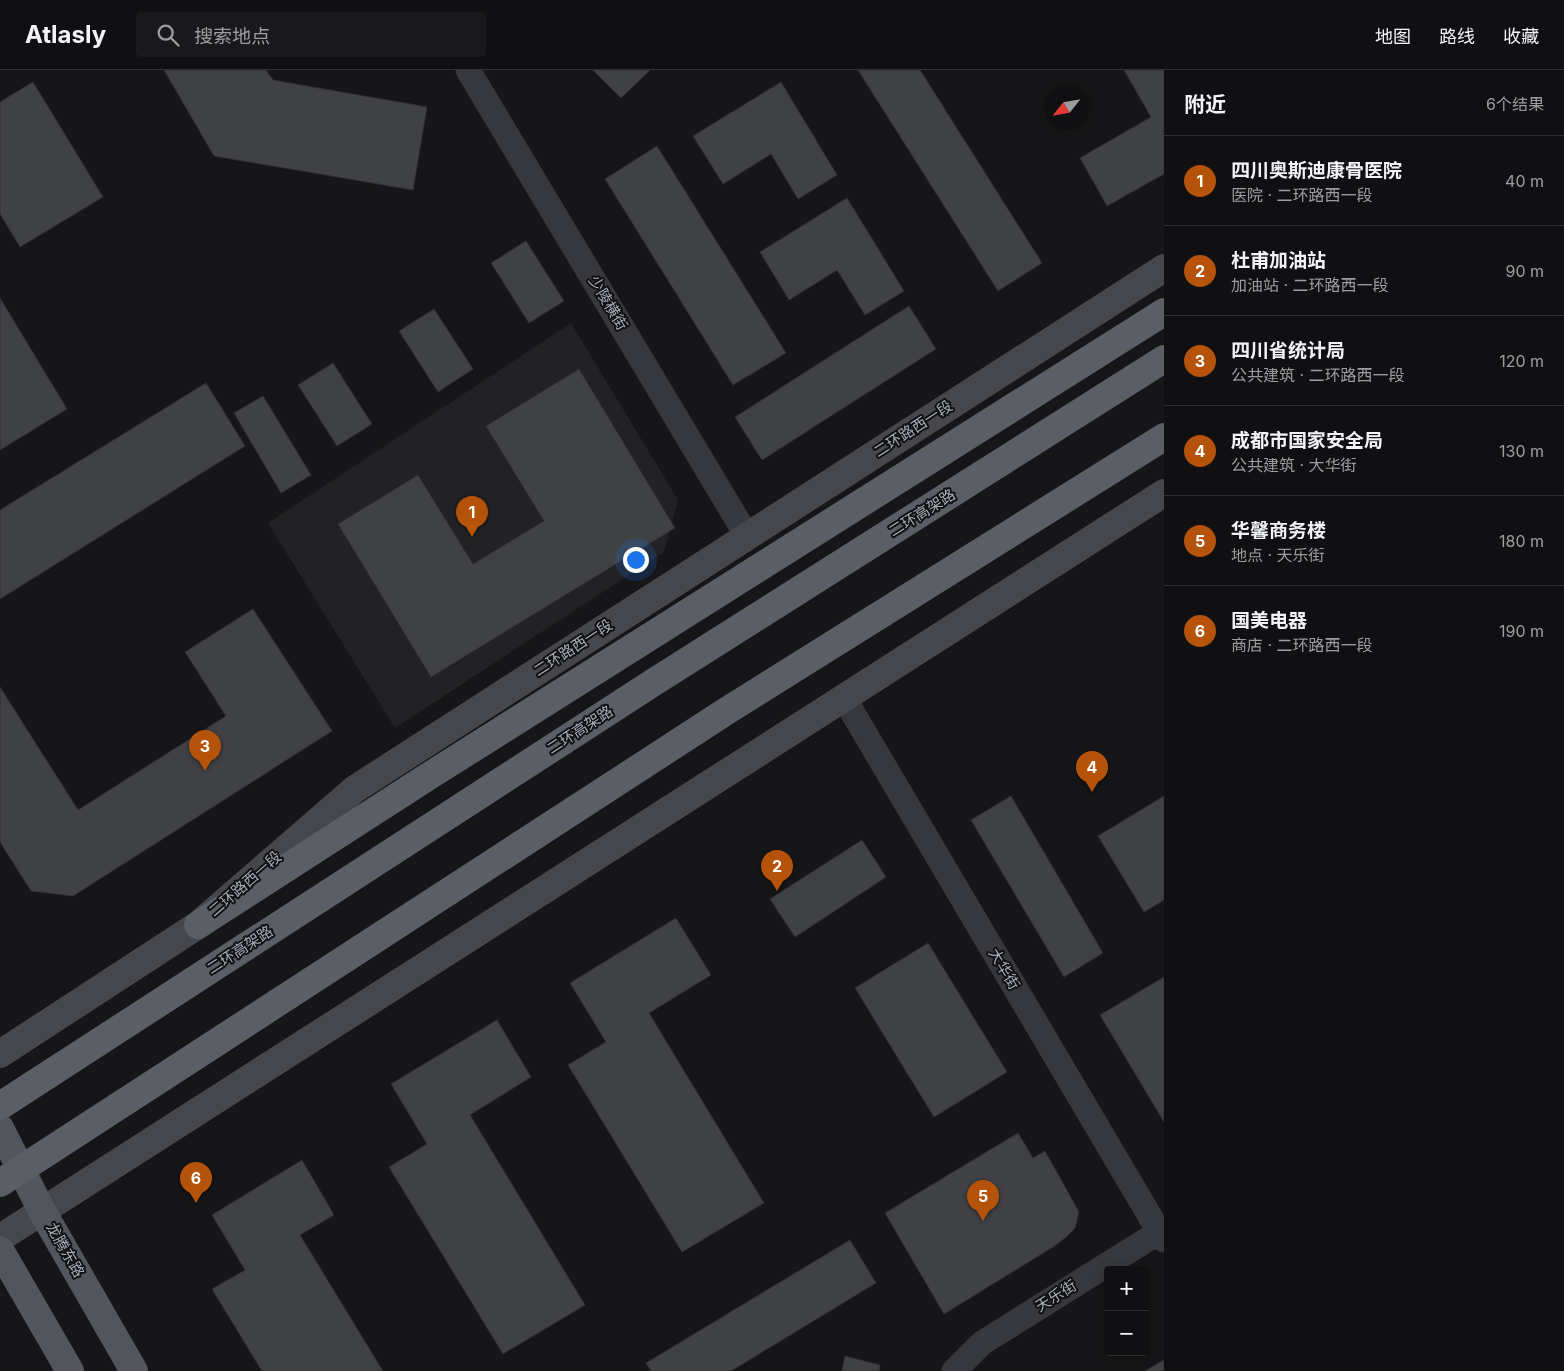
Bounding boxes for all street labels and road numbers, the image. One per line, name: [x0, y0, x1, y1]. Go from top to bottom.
street label: 少陵横街: [585, 272, 632, 333]
street label: 二环路西一段: [870, 396, 956, 461]
street label: 二环高架路: [885, 485, 959, 541]
street label: 二环路西一段: [530, 615, 616, 680]
street label: 二环高架路: [543, 701, 616, 758]
street label: 二环路西一段: [204, 847, 285, 920]
street label: 二环高架路: [203, 921, 276, 978]
street label: 大华街: [985, 945, 1024, 993]
street label: 龙腾东路: [42, 1219, 89, 1280]
street label: 天乐街: [1032, 1276, 1080, 1316]

